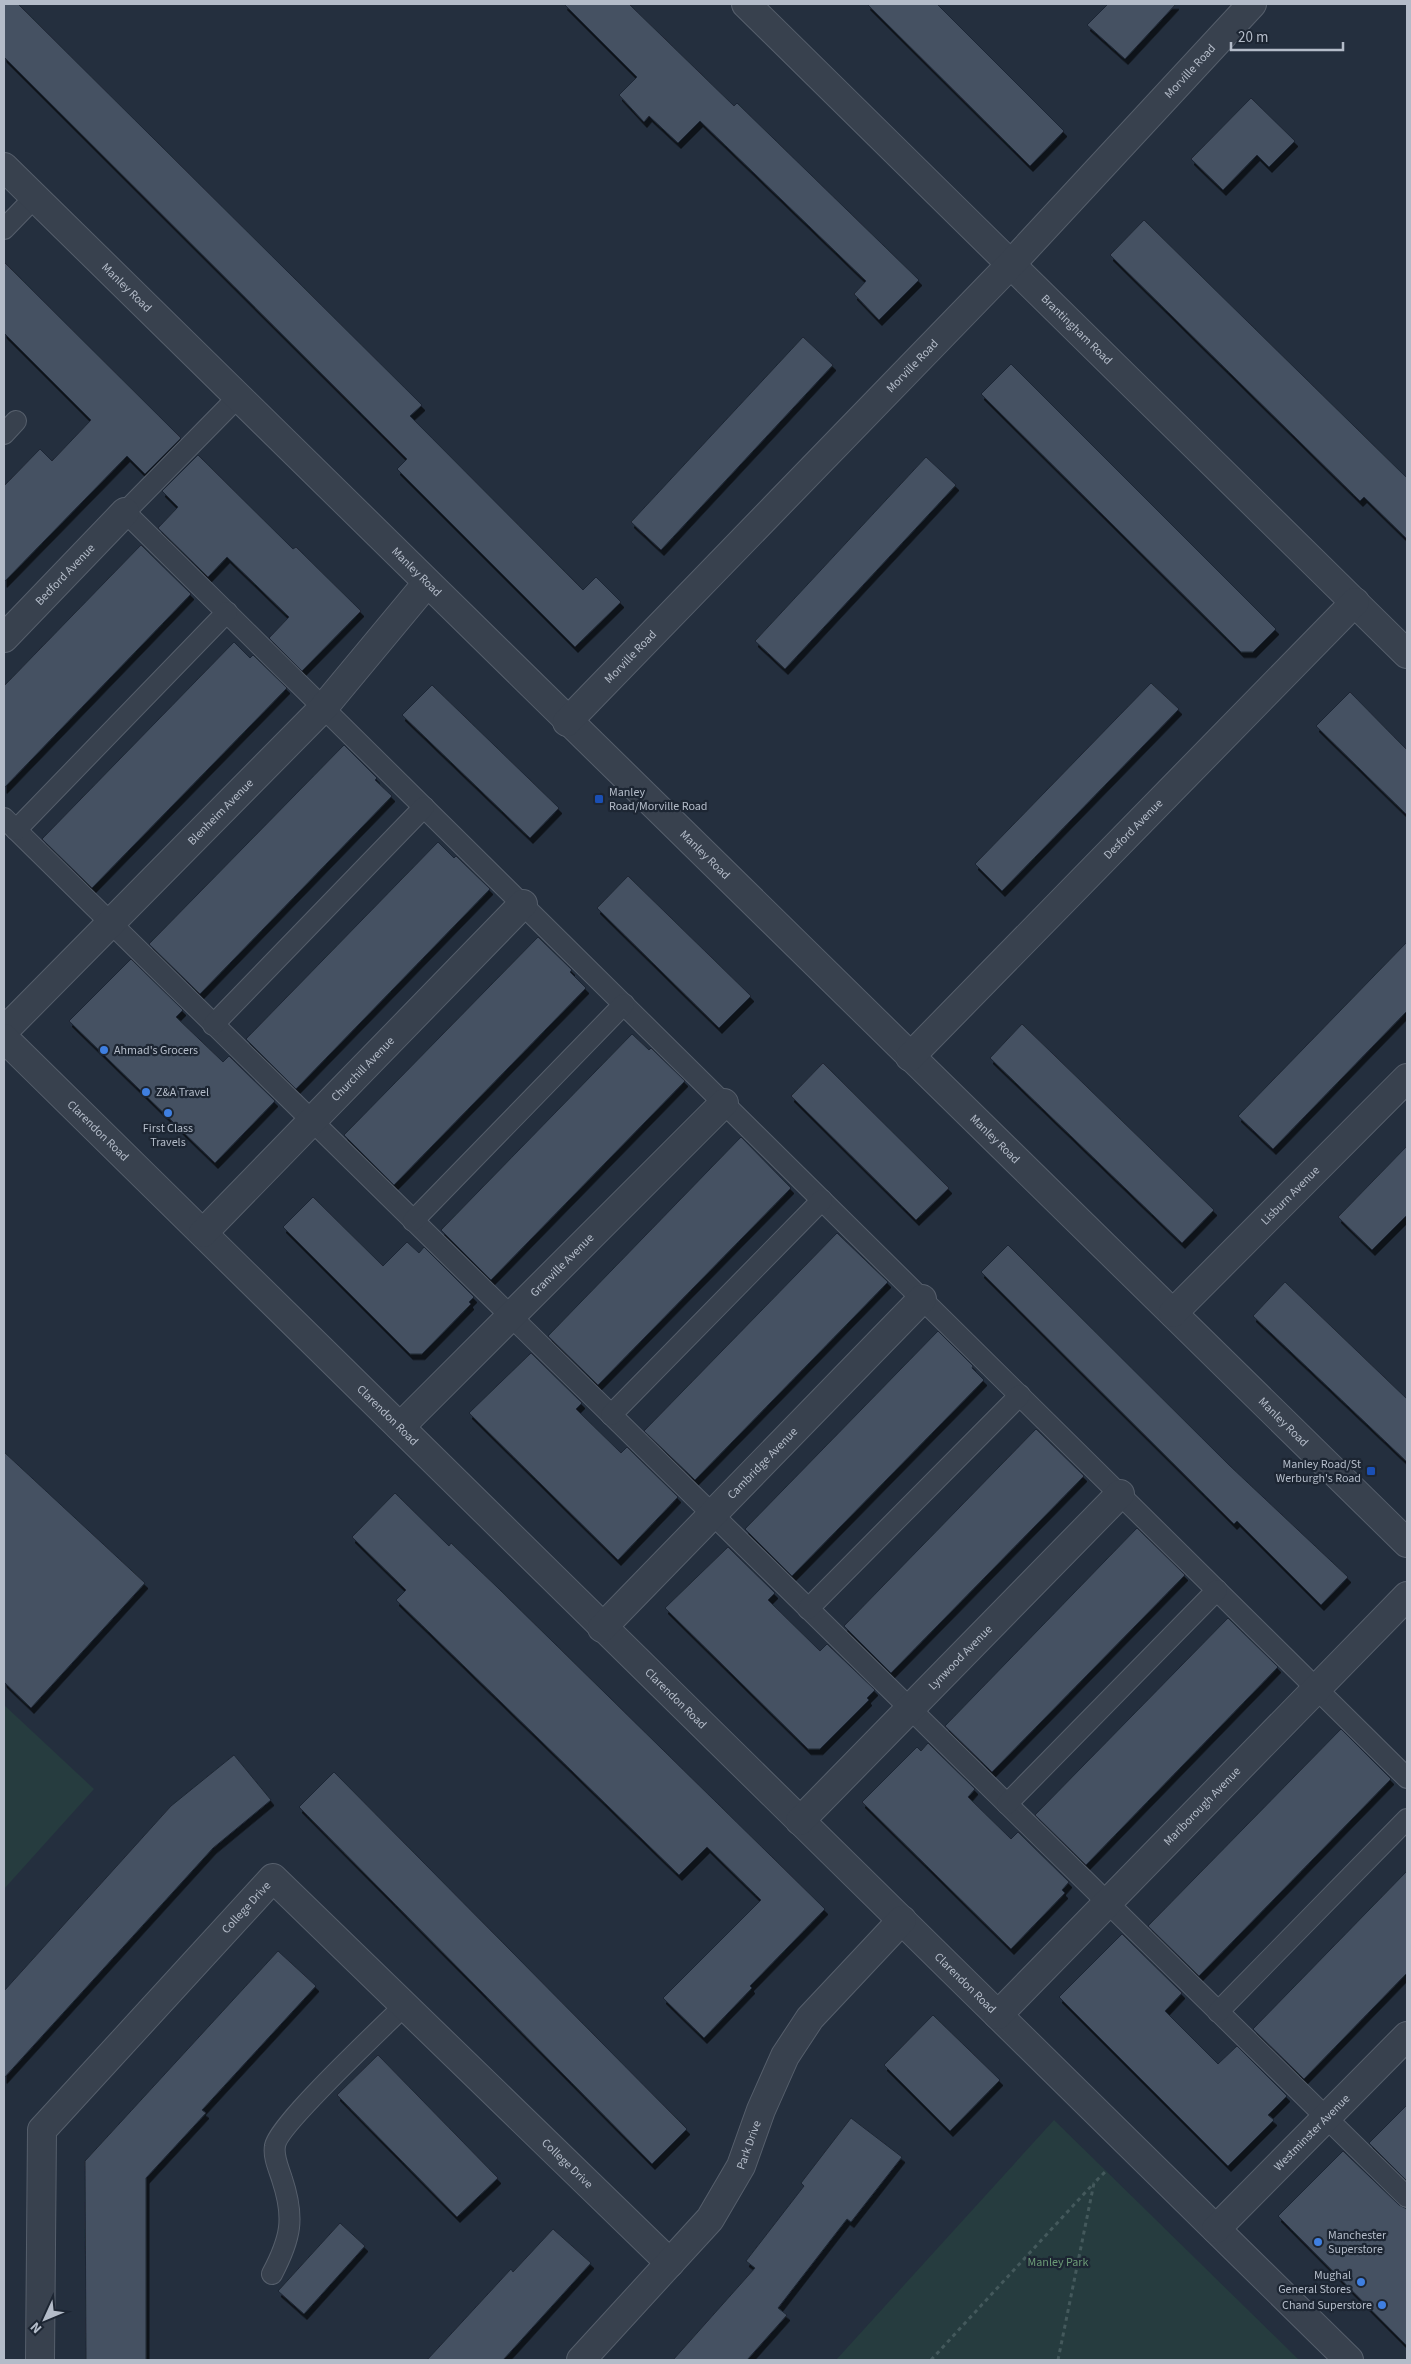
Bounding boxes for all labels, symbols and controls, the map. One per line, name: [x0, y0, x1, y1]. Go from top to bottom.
scale bar: [1231, 20, 1344, 52]
text: 20 m: [1238, 27, 1268, 48]
street label: Morville Road: [1160, 40, 1219, 102]
street label: Manley Road: [98, 259, 156, 316]
street label: Brantingham Road: [1037, 290, 1116, 368]
street label: Morville Road: [882, 335, 942, 396]
street label: Bedford Avenue: [31, 540, 99, 609]
street label: Manley Road: [388, 543, 446, 600]
street label: Morville Road: [600, 626, 660, 687]
street label: Blenheim Avenue: [184, 775, 257, 849]
place label: Manley Road/Morville Road: [609, 784, 707, 815]
marker: Manley Road/Morville Road: [593, 793, 605, 805]
street label: Desford Avenue: [1100, 795, 1167, 863]
street label: Manley Road: [676, 826, 734, 883]
street label: Churchill Avenue: [327, 1033, 398, 1105]
place label: Ahmad's Grocers: [114, 1042, 198, 1059]
marker: Ahmad's Grocers: [98, 1044, 110, 1056]
place label: Z&A Travel: [156, 1084, 209, 1101]
marker: Z&A Travel: [140, 1086, 152, 1098]
street label: Clarendon Road: [63, 1096, 133, 1165]
marker: First Class Travels: [162, 1107, 174, 1119]
street label: Manley Road: [966, 1110, 1024, 1167]
place label: First Class Travels: [143, 1120, 193, 1151]
street label: Lisburn Avenue: [1257, 1162, 1323, 1229]
street label: Granville Avenue: [526, 1229, 598, 1301]
street label: Clarendon Road: [353, 1381, 422, 1449]
street label: Manley Road: [1254, 1393, 1312, 1450]
street label: Cambridge Avenue: [723, 1423, 801, 1503]
place label: Manley Road/St Werburgh's Road: [1276, 1456, 1361, 1487]
marker: Manley Road/St Werburgh's Road: [1365, 1465, 1377, 1477]
street label: Lynwood Avenue: [924, 1621, 996, 1694]
street label: Clarendon Road: [641, 1664, 710, 1733]
street label: Marlborough Avenue: [1159, 1763, 1245, 1849]
street label: College Drive: [218, 1877, 275, 1937]
street label: Clarendon Road: [931, 1949, 1000, 2017]
street label: Westminster Avenue: [1270, 2090, 1354, 2175]
street label: Park Drive: [732, 2118, 765, 2172]
street label: College Drive: [538, 2135, 597, 2193]
place label: Manchester Superstore: [1328, 2227, 1387, 2258]
marker: Manchester Superstore: [1312, 2236, 1324, 2248]
park label: Manley Park: [1028, 2254, 1088, 2271]
place label: Mughal General Stores: [1278, 2267, 1351, 2298]
marker: Mughal General Stores: [1355, 2276, 1367, 2288]
north arrow: [20, 2294, 70, 2344]
place label: Chand Superstore: [1282, 2297, 1372, 2314]
marker: Chand Superstore: [1376, 2299, 1388, 2311]
text: N: [26, 2317, 47, 2338]

